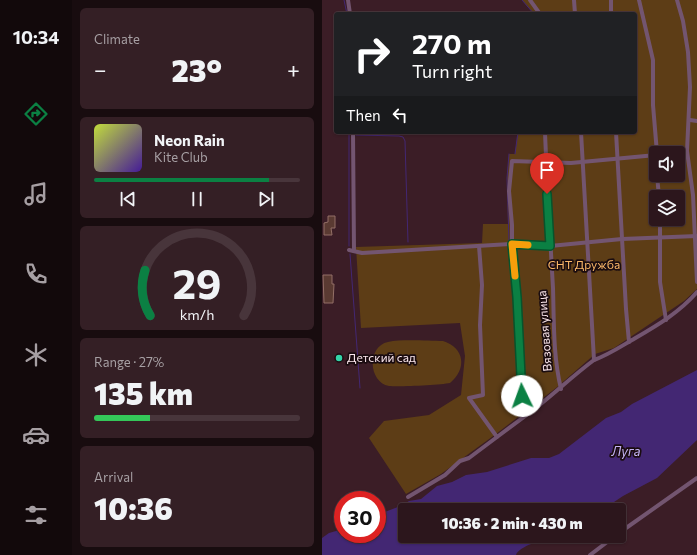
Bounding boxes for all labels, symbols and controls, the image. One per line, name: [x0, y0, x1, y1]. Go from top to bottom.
text: 10:34: [13, 26, 59, 48]
text: 270 m: [412, 26, 491, 60]
icon: right: [346, 28, 398, 80]
text: Climate: [94, 31, 140, 47]
text: 23°: [172, 51, 222, 88]
text: −: [94, 56, 107, 83]
text: +: [287, 56, 300, 83]
text: Turn right: [412, 60, 492, 82]
icon: directions: [22, 100, 50, 128]
icon: left: [389, 104, 411, 126]
text: Then: [346, 106, 381, 124]
text: Neon Rain: [154, 131, 225, 149]
map controls: [649, 146, 685, 226]
button: sound: [649, 146, 685, 182]
text: Kite Club: [154, 149, 208, 165]
pin: [530, 153, 564, 194]
icon: arrive: [536, 159, 558, 181]
icon: music: [22, 180, 50, 208]
icon: previous: [117, 188, 139, 210]
icon: pause: [186, 188, 208, 210]
icon: next: [255, 188, 277, 210]
button: layers: [649, 190, 685, 226]
text: 29: [172, 256, 222, 307]
park label: СНТ Дружба: [548, 257, 620, 271]
icon: phone: [22, 260, 50, 288]
street label: Вязовая улица: [534, 290, 554, 372]
text: km/h: [180, 304, 214, 322]
icon: climate: [22, 341, 50, 369]
place label: Детский сад: [347, 350, 416, 364]
marker: Детский сад: [334, 353, 344, 363]
text: Range · 27%: [94, 354, 164, 370]
text: 135 km: [94, 374, 193, 411]
position arrow: [501, 375, 543, 417]
icon: car: [22, 421, 50, 449]
water label: Луга: [611, 443, 641, 459]
text: Arrival: [94, 469, 133, 485]
text: 10:36: [94, 489, 173, 526]
speed limit sign: 30: [334, 491, 386, 543]
icon: filters: [22, 501, 50, 529]
text: 10:36 · 2 min · 430 m: [441, 514, 583, 532]

